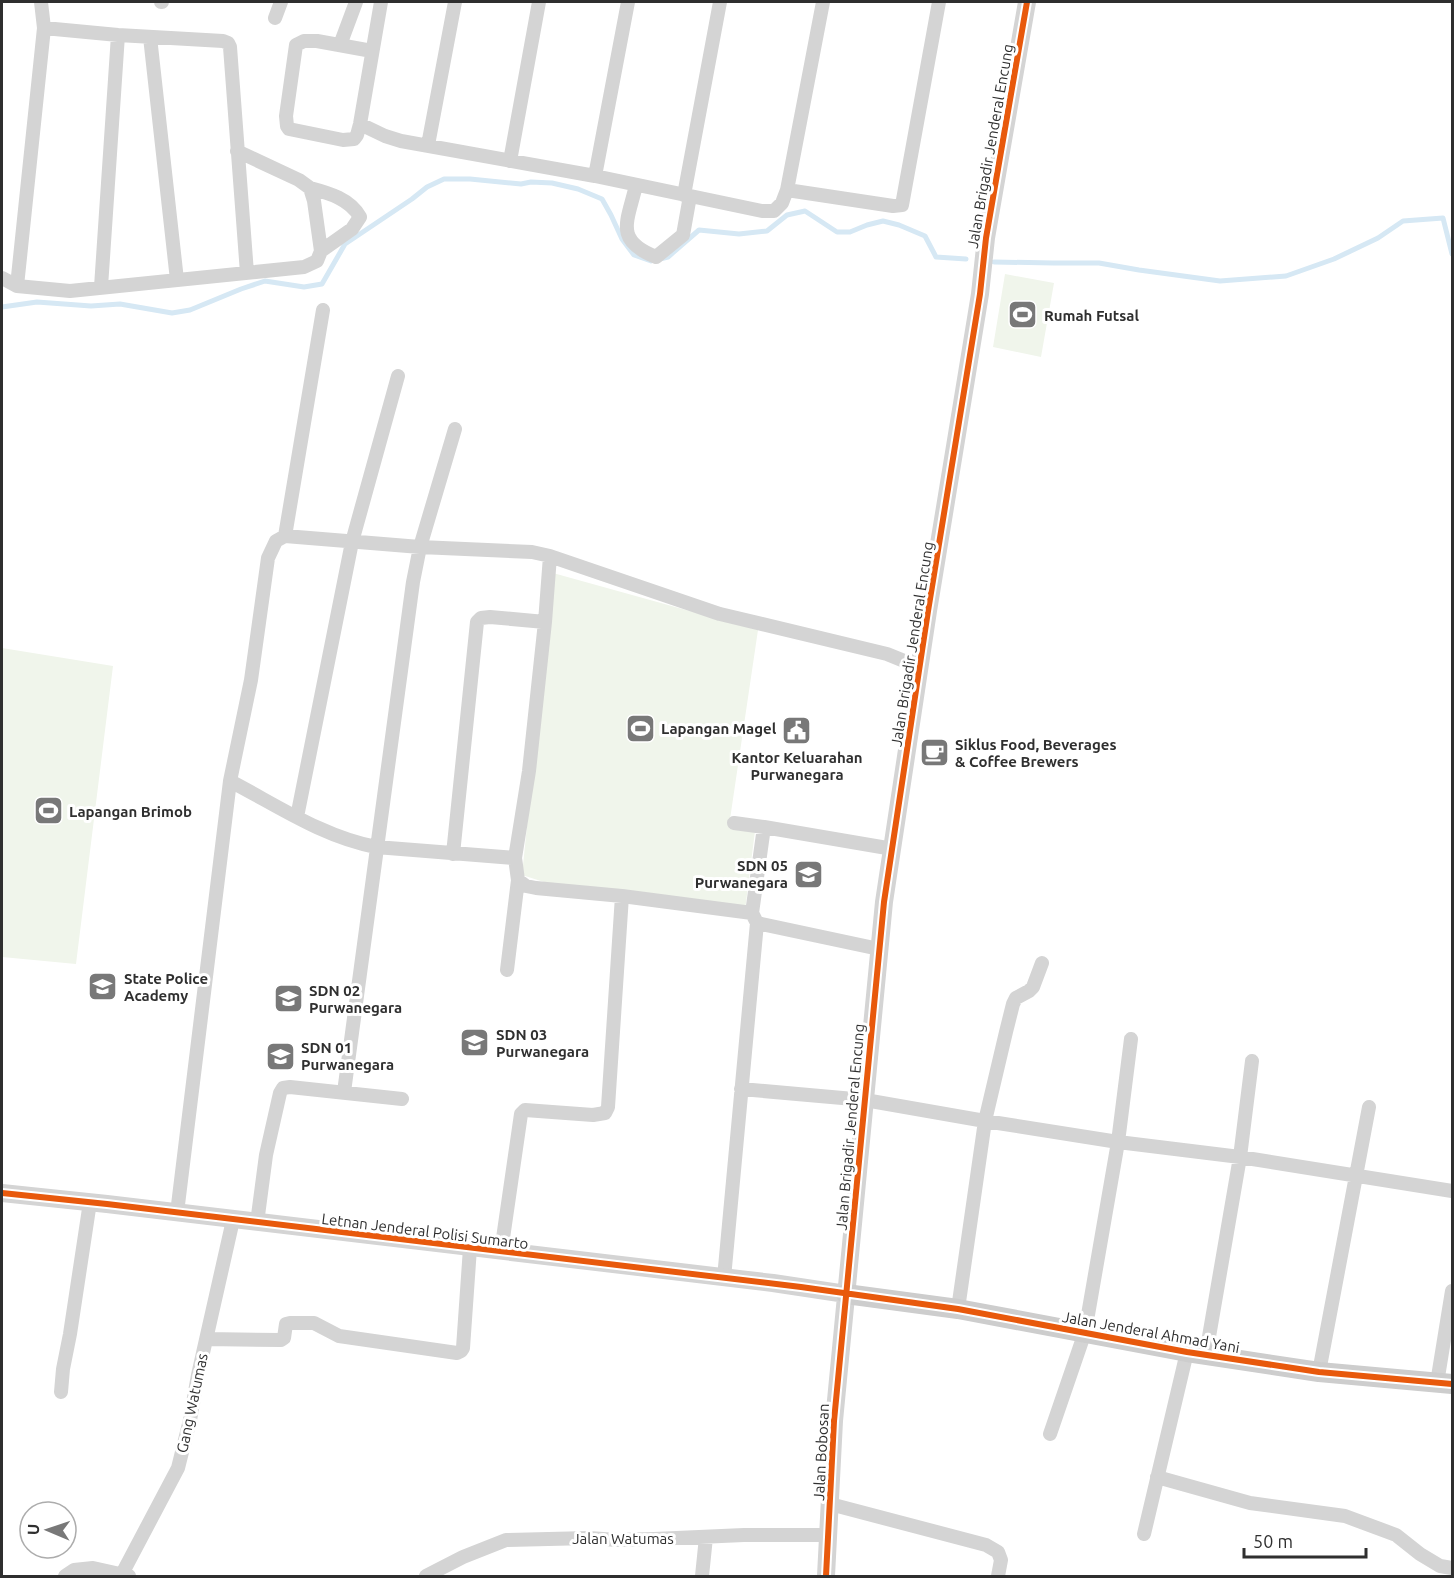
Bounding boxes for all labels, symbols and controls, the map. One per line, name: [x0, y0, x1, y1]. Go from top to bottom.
street label: Jalan Brigadir Jenderal Encung: [964, 42, 1016, 250]
sports icon: Rumah Futsal: [1007, 299, 1039, 331]
place label: Rumah Futsal: [1044, 307, 1140, 324]
street label: Jalan Brigadir Jenderal Encung: [887, 540, 937, 748]
sports icon: Lapangan Magel: [624, 712, 656, 744]
public building icon: Kantor Keluarahan Purwanegara: [781, 714, 813, 746]
place label: Lapangan Magel: [661, 720, 777, 737]
place label: Siklus Food, Beverages & Coffee Brewers: [955, 736, 1117, 770]
cafe icon: Siklus Food, Beverages & Coffee Brewers: [918, 737, 950, 769]
place label: Kantor Keluarahan Purwanegara: [731, 749, 863, 783]
sports icon: Lapangan Brimob: [32, 795, 64, 827]
place label: Lapangan Brimob: [69, 803, 192, 820]
place label: SDN 05 Purwanegara: [695, 857, 788, 891]
school or university icon: SDN 05 Purwanegara: [793, 858, 825, 890]
place label: State Police Academy: [124, 970, 208, 1004]
school or university icon: State Police Academy: [87, 971, 119, 1003]
place label: SDN 02 Purwanegara: [309, 982, 402, 1016]
school or university icon: SDN 02 Purwanegara: [272, 983, 304, 1015]
street label: Jalan Brigadir Jenderal Encung: [833, 1023, 867, 1231]
place label: SDN 03 Purwanegara: [496, 1026, 589, 1060]
school or university icon: SDN 03 Purwanegara: [459, 1027, 491, 1059]
place label: SDN 01 Purwanegara: [301, 1039, 394, 1073]
school or university icon: SDN 01 Purwanegara: [264, 1040, 296, 1072]
street label: Letnan Jenderal Polisi Sumarto: [321, 1210, 529, 1252]
street label: Jalan Jenderal Ahmad Yani: [1061, 1308, 1241, 1356]
street label: Gang Watumas: [173, 1352, 211, 1454]
street label: Jalan Bobosan: [810, 1403, 832, 1501]
north arrow: [18, 1500, 78, 1560]
scale bar: [1244, 1521, 1366, 1559]
text: U: [24, 1524, 42, 1535]
street label: Jalan Watumas: [572, 1530, 674, 1547]
text: 50 m: [1253, 1531, 1293, 1551]

